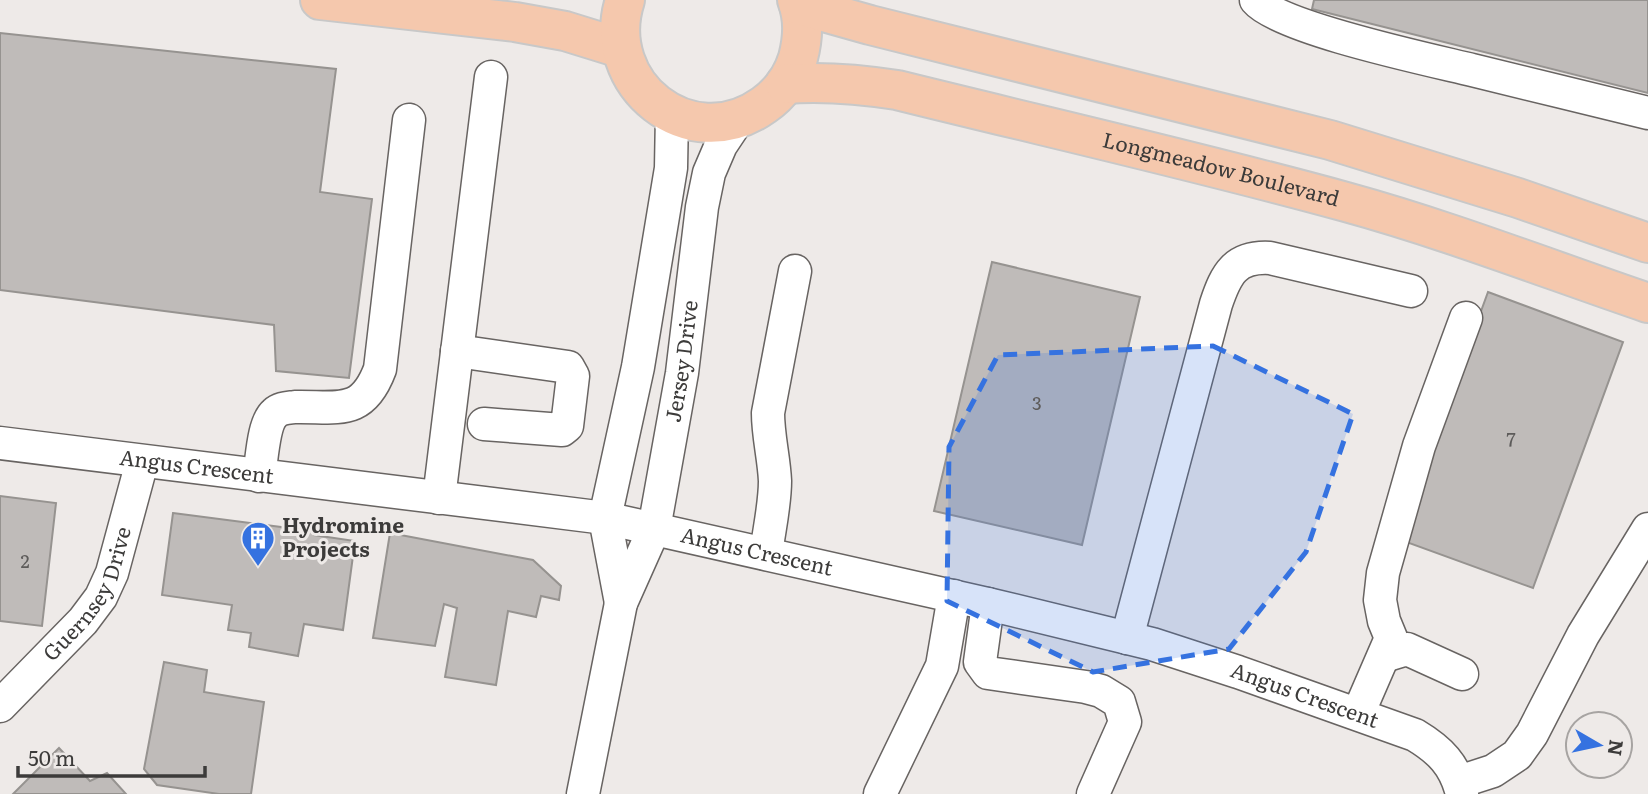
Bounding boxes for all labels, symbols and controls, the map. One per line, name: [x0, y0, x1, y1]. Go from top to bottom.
street label: Longmeadow Boulevard: [1100, 123, 1344, 213]
street label: Jersey Drive: [655, 298, 704, 424]
house number: 3: [1032, 389, 1042, 416]
house number: 7: [1506, 425, 1516, 452]
street label: Angus Crescent: [118, 440, 276, 490]
place label: Hydromine Projects: [282, 508, 404, 563]
street label: Angus Crescent: [678, 517, 837, 582]
building icon: Hydromine Projects: [239, 519, 277, 568]
street label: Guernsey Drive: [34, 523, 137, 667]
house number: 2: [20, 547, 30, 574]
street label: Angus Crescent: [1227, 653, 1384, 734]
north arrow: [1564, 710, 1634, 780]
scale bar: [18, 734, 205, 778]
text: N: [1602, 738, 1632, 758]
text: 50 m: [28, 741, 75, 772]

